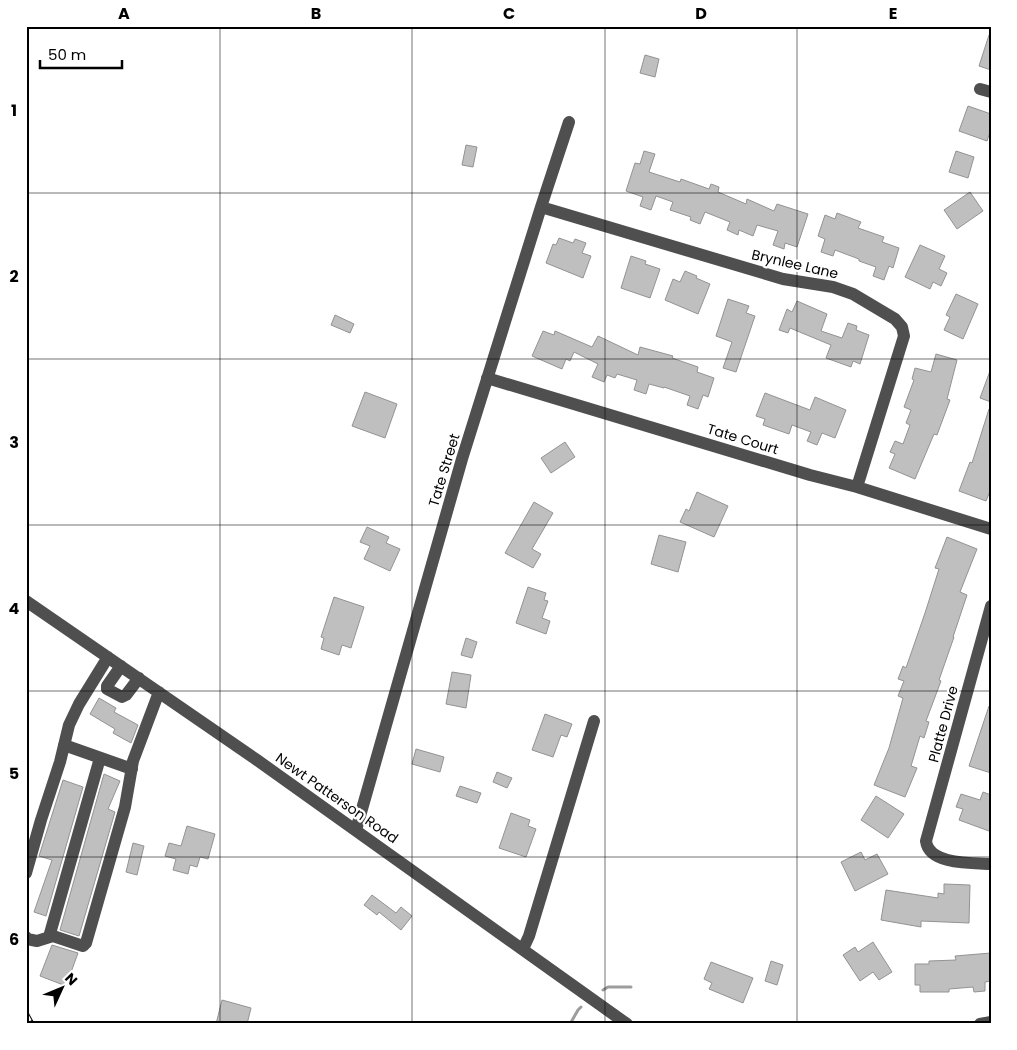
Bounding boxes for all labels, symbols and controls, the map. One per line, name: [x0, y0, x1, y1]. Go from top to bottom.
text: A: [118, 2, 130, 25]
text: B: [311, 2, 321, 25]
text: C: [503, 2, 515, 25]
text: D: [695, 2, 707, 25]
text: E: [889, 2, 897, 25]
scale bar: [40, 38, 122, 70]
text: 50 m: [48, 44, 86, 65]
text: 1: [11, 99, 17, 122]
street label: Brynlee Lane: [750, 244, 841, 284]
text: 2: [9, 265, 19, 288]
street label: Tate Court: [705, 419, 781, 459]
text: 3: [9, 431, 19, 454]
street label: Tate Street: [423, 431, 465, 509]
text: 4: [9, 597, 20, 620]
street label: Platte Drive: [923, 683, 963, 765]
street label: Newt Patterson Road: [272, 748, 402, 848]
text: 5: [9, 762, 19, 785]
text: 6: [9, 928, 19, 951]
north arrow: [38, 962, 88, 1012]
text: N: [61, 968, 82, 990]

